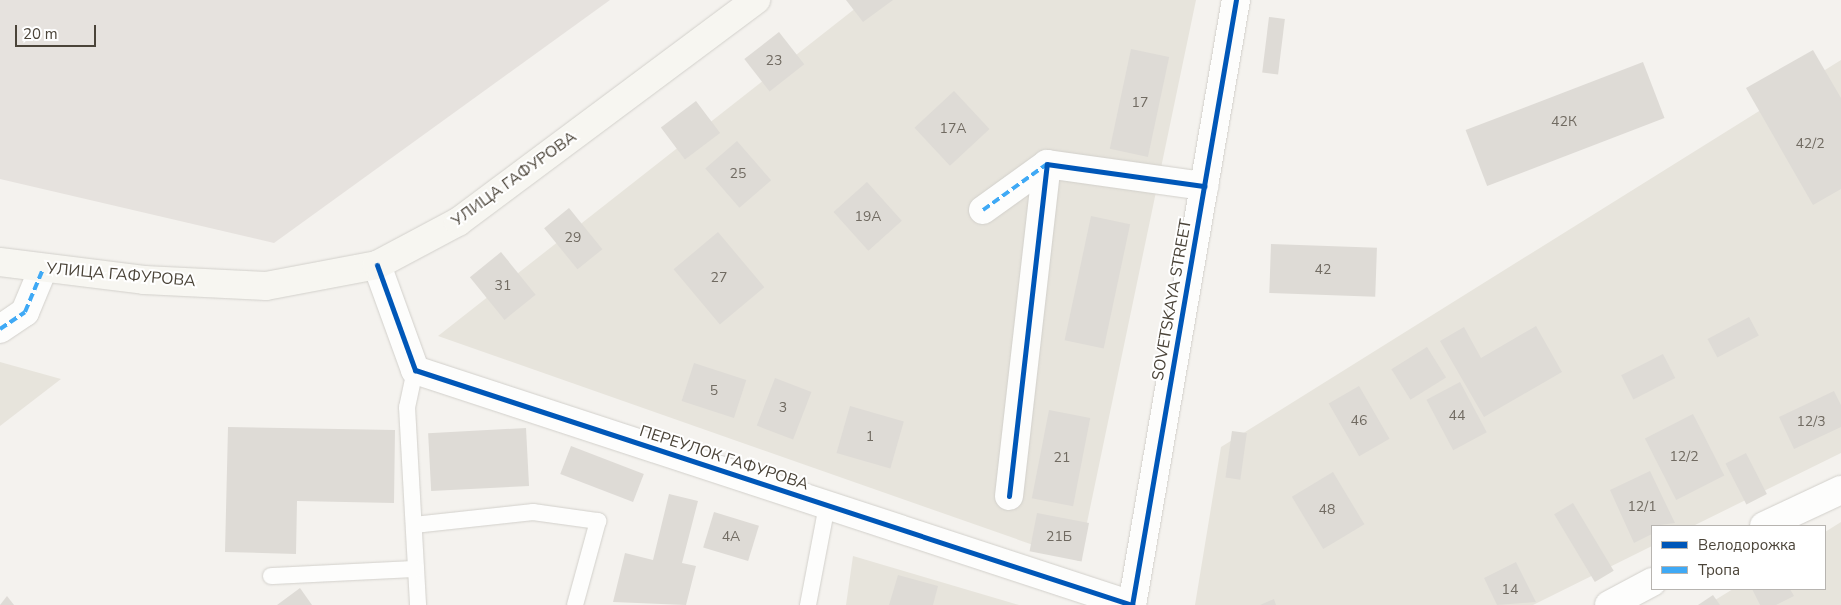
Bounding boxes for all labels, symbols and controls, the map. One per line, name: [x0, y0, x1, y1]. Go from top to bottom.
scale bar: [18, 15, 99, 47]
text: 20 m: [23, 24, 58, 44]
house number: 23: [766, 53, 782, 69]
house number: 17: [1132, 95, 1148, 111]
house number: 42К: [1551, 114, 1577, 130]
house number: 17А: [939, 121, 967, 137]
street label: УЛИЦА ГАФУРОВА: [448, 127, 580, 231]
house number: 42/2: [1795, 136, 1825, 152]
house number: 25: [730, 166, 746, 182]
house number: 19А: [854, 209, 882, 225]
street label: SOVETSKAYA STREET: [1148, 218, 1196, 382]
house number: 29: [565, 230, 581, 246]
street label: УЛИЦА ГАФУРОВА: [46, 259, 196, 291]
house number: 42: [1315, 262, 1331, 278]
house number: 27: [711, 270, 727, 286]
house number: 31: [495, 278, 511, 294]
house number: 5: [710, 383, 718, 399]
house number: 3: [779, 400, 787, 416]
house number: 44: [1449, 408, 1465, 424]
house number: 46: [1351, 413, 1367, 429]
house number: 12/3: [1796, 414, 1826, 430]
street label: ПЕРЕУЛОК ГАФУРОВА: [637, 422, 811, 494]
house number: 1: [866, 429, 874, 445]
house number: 12/2: [1669, 449, 1699, 465]
house number: 21: [1054, 450, 1070, 466]
house number: 12/1: [1627, 499, 1657, 515]
house number: 48: [1319, 502, 1335, 518]
legend: [1651, 525, 1826, 590]
house number: 4А: [722, 529, 740, 545]
house number: 21Б: [1046, 529, 1072, 545]
text: Велодорожка: [1698, 535, 1796, 555]
text: Тропа: [1698, 560, 1740, 580]
house number: 14: [1502, 582, 1518, 598]

